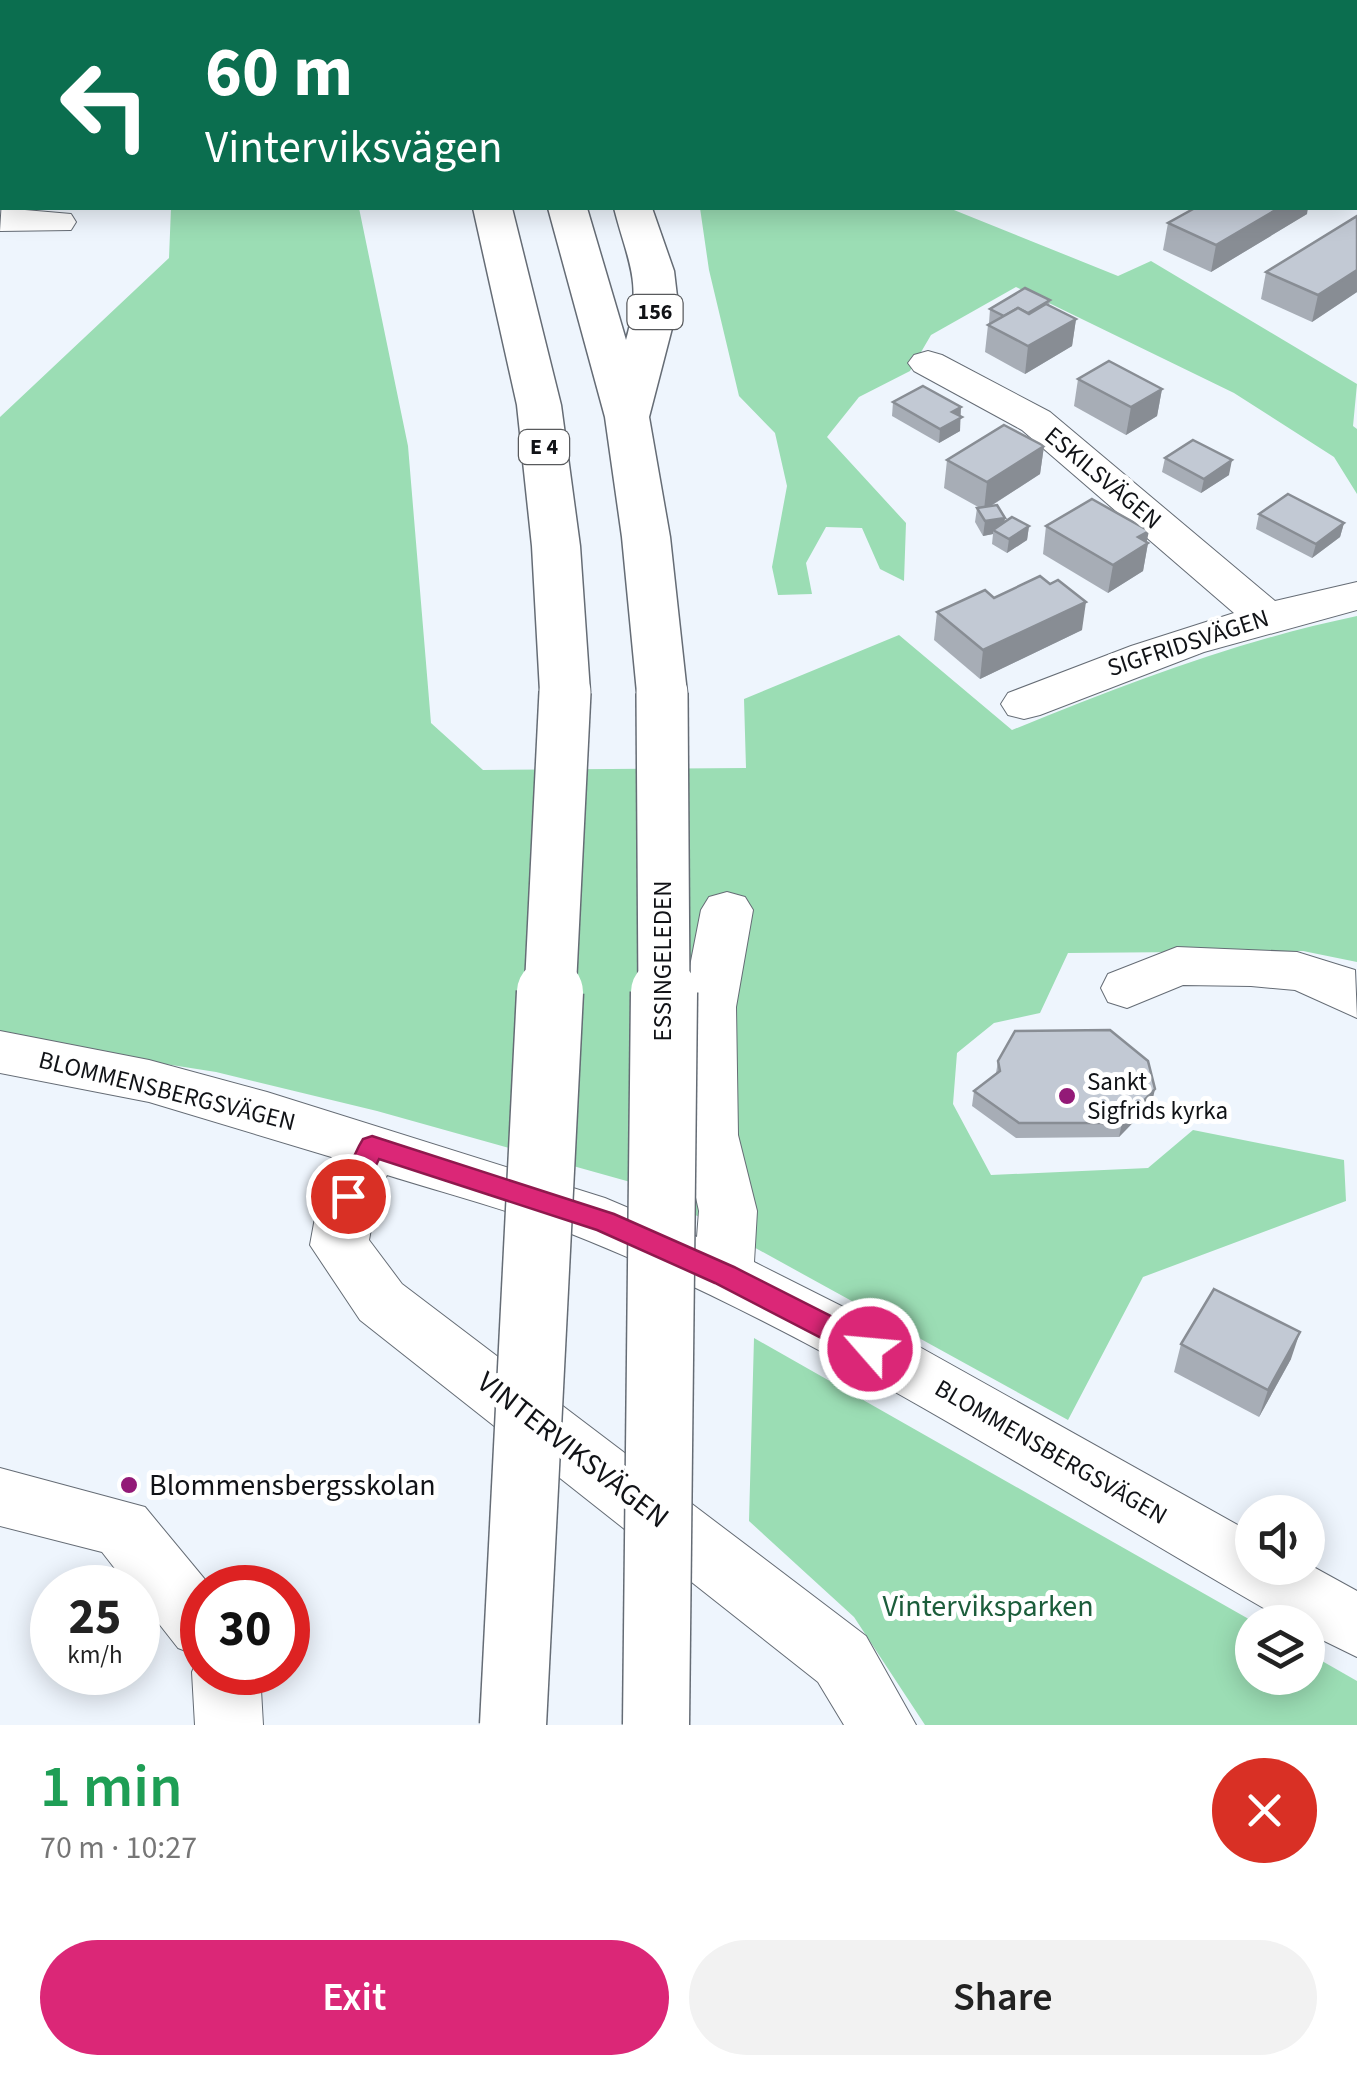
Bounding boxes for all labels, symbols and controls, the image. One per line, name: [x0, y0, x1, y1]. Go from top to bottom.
text: 60 m: [205, 23, 353, 123]
icon: left: [40, 40, 170, 170]
text: Vinterviksvägen: [205, 116, 503, 180]
road number: 156: [628, 295, 682, 329]
street label: ESKILSVÄGEN: [1037, 418, 1169, 538]
road number: E 4: [519, 430, 569, 464]
street label: SIGFRIDSVÄGEN: [1103, 600, 1273, 686]
street label: ESSINGELEDEN: [645, 881, 681, 1041]
street label: BLOMMENSBERGSVÄGEN: [35, 1042, 299, 1140]
place label: Sankt Sigfrids kyrka: [1087, 1064, 1228, 1129]
marker: Sankt Sigfrids kyrka: [1056, 1085, 1078, 1107]
pin: [306, 1154, 391, 1239]
icon: arrive: [321, 1169, 376, 1224]
position arrow: [818, 1297, 922, 1401]
street label: VINTERVIKSVÄGEN: [468, 1361, 678, 1539]
street label: BLOMMENSBERGSVÄGEN: [928, 1371, 1174, 1533]
place label: Blommensbergsskolan: [149, 1464, 436, 1507]
marker: Blommensbergsskolan: [118, 1474, 140, 1496]
map controls: [1235, 1495, 1325, 1695]
button: sound: [1235, 1495, 1325, 1585]
speed limit sign: 30: [180, 1565, 310, 1695]
text: 25: [69, 1582, 121, 1653]
park label: Vinterviksparken: [882, 1585, 1094, 1628]
button: layers: [1235, 1605, 1325, 1695]
text: km/h: [67, 1637, 123, 1673]
text: 1 min: [40, 1745, 183, 1830]
button: close: [1212, 1758, 1317, 1863]
text: 70 m · 10:27: [40, 1825, 197, 1871]
button: Exit: [40, 1940, 669, 2055]
button: Share: [689, 1940, 1317, 2055]

